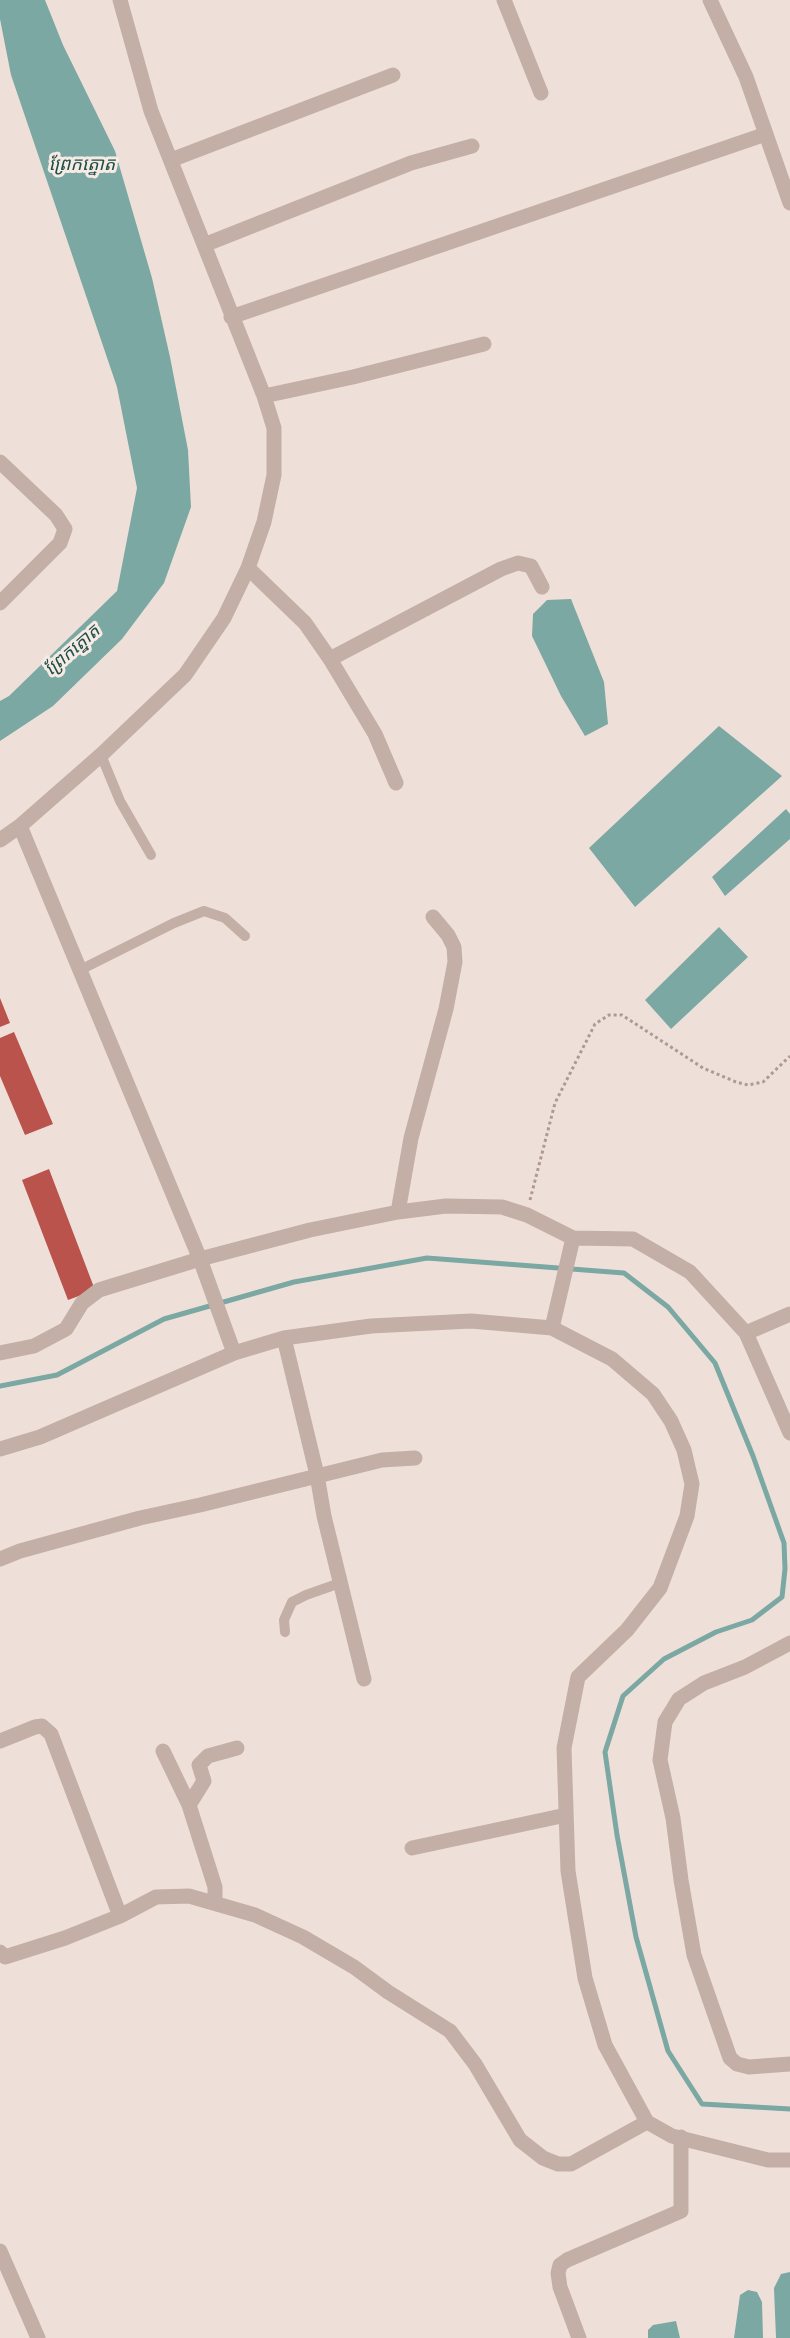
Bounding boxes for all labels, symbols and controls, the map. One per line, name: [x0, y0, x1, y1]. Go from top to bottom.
water label: ព្រែកត្នោត: [49, 155, 115, 177]
water label: ព្រែកត្នោត: [41, 621, 105, 681]

